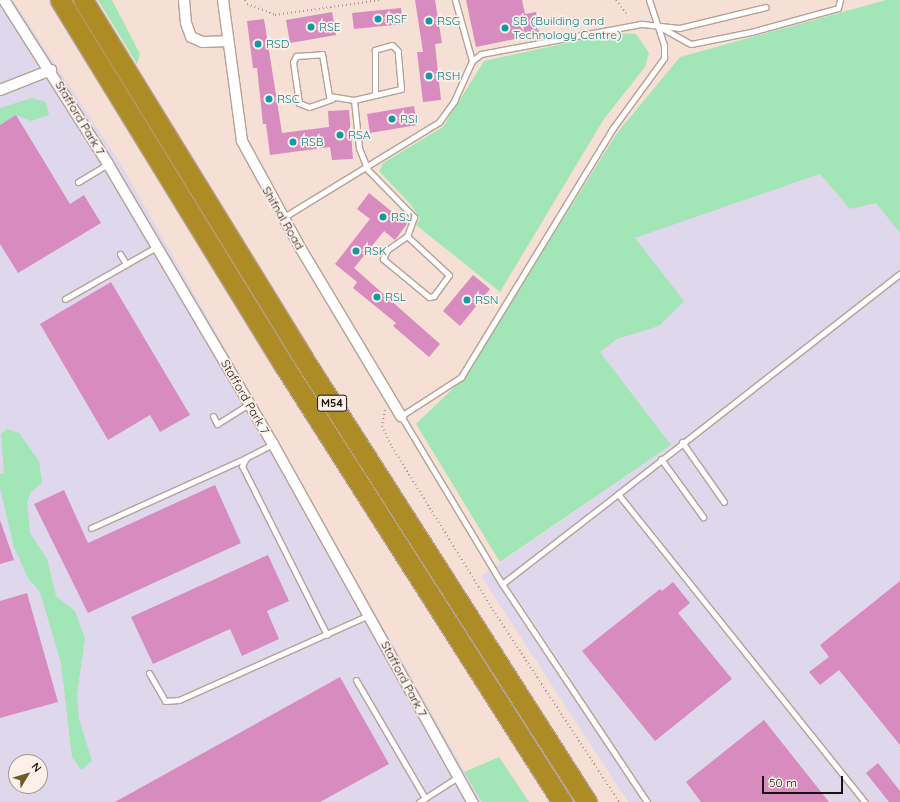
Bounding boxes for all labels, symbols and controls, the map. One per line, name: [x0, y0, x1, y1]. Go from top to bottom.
place label: RSF: [386, 12, 408, 26]
marker: RSF: [373, 14, 383, 24]
place label: RSG: [437, 14, 460, 28]
place label: SB (Building and Technology Centre): [513, 14, 622, 42]
marker: RSG: [424, 16, 434, 26]
place label: RSE: [319, 20, 341, 34]
marker: RSE: [306, 22, 316, 32]
marker: SB (Building and Technology Centre): [500, 23, 510, 33]
place label: RSD: [266, 37, 289, 51]
marker: RSD: [253, 39, 263, 49]
place label: RSH: [437, 69, 460, 83]
marker: RSH: [424, 71, 434, 81]
street label: Stafford Park 7: [52, 78, 108, 158]
place label: RSC: [277, 92, 300, 106]
marker: RSC: [264, 94, 274, 104]
place label: RSI: [400, 112, 418, 126]
marker: RSI: [387, 114, 397, 124]
place label: RSA: [348, 128, 371, 142]
marker: RSA: [335, 130, 345, 140]
place label: RSB: [301, 135, 324, 149]
marker: RSB: [288, 137, 298, 147]
street label: Shifnal Road: [259, 184, 307, 252]
place label: RSJ: [391, 210, 413, 224]
marker: RSJ: [378, 212, 388, 222]
place label: RSK: [364, 244, 387, 258]
marker: RSK: [351, 246, 361, 256]
place label: RSL: [385, 290, 406, 304]
marker: RSL: [372, 292, 382, 302]
place label: RSN: [475, 293, 499, 307]
marker: RSN: [462, 295, 472, 305]
street label: Stafford Park 7: [218, 357, 272, 437]
road number: M54: [317, 394, 347, 412]
street label: Stafford Park 7: [378, 639, 430, 719]
north arrow: [8, 754, 48, 794]
text: N: [29, 760, 45, 775]
scale bar: [764, 768, 845, 794]
text: 50 m: [769, 775, 797, 790]

